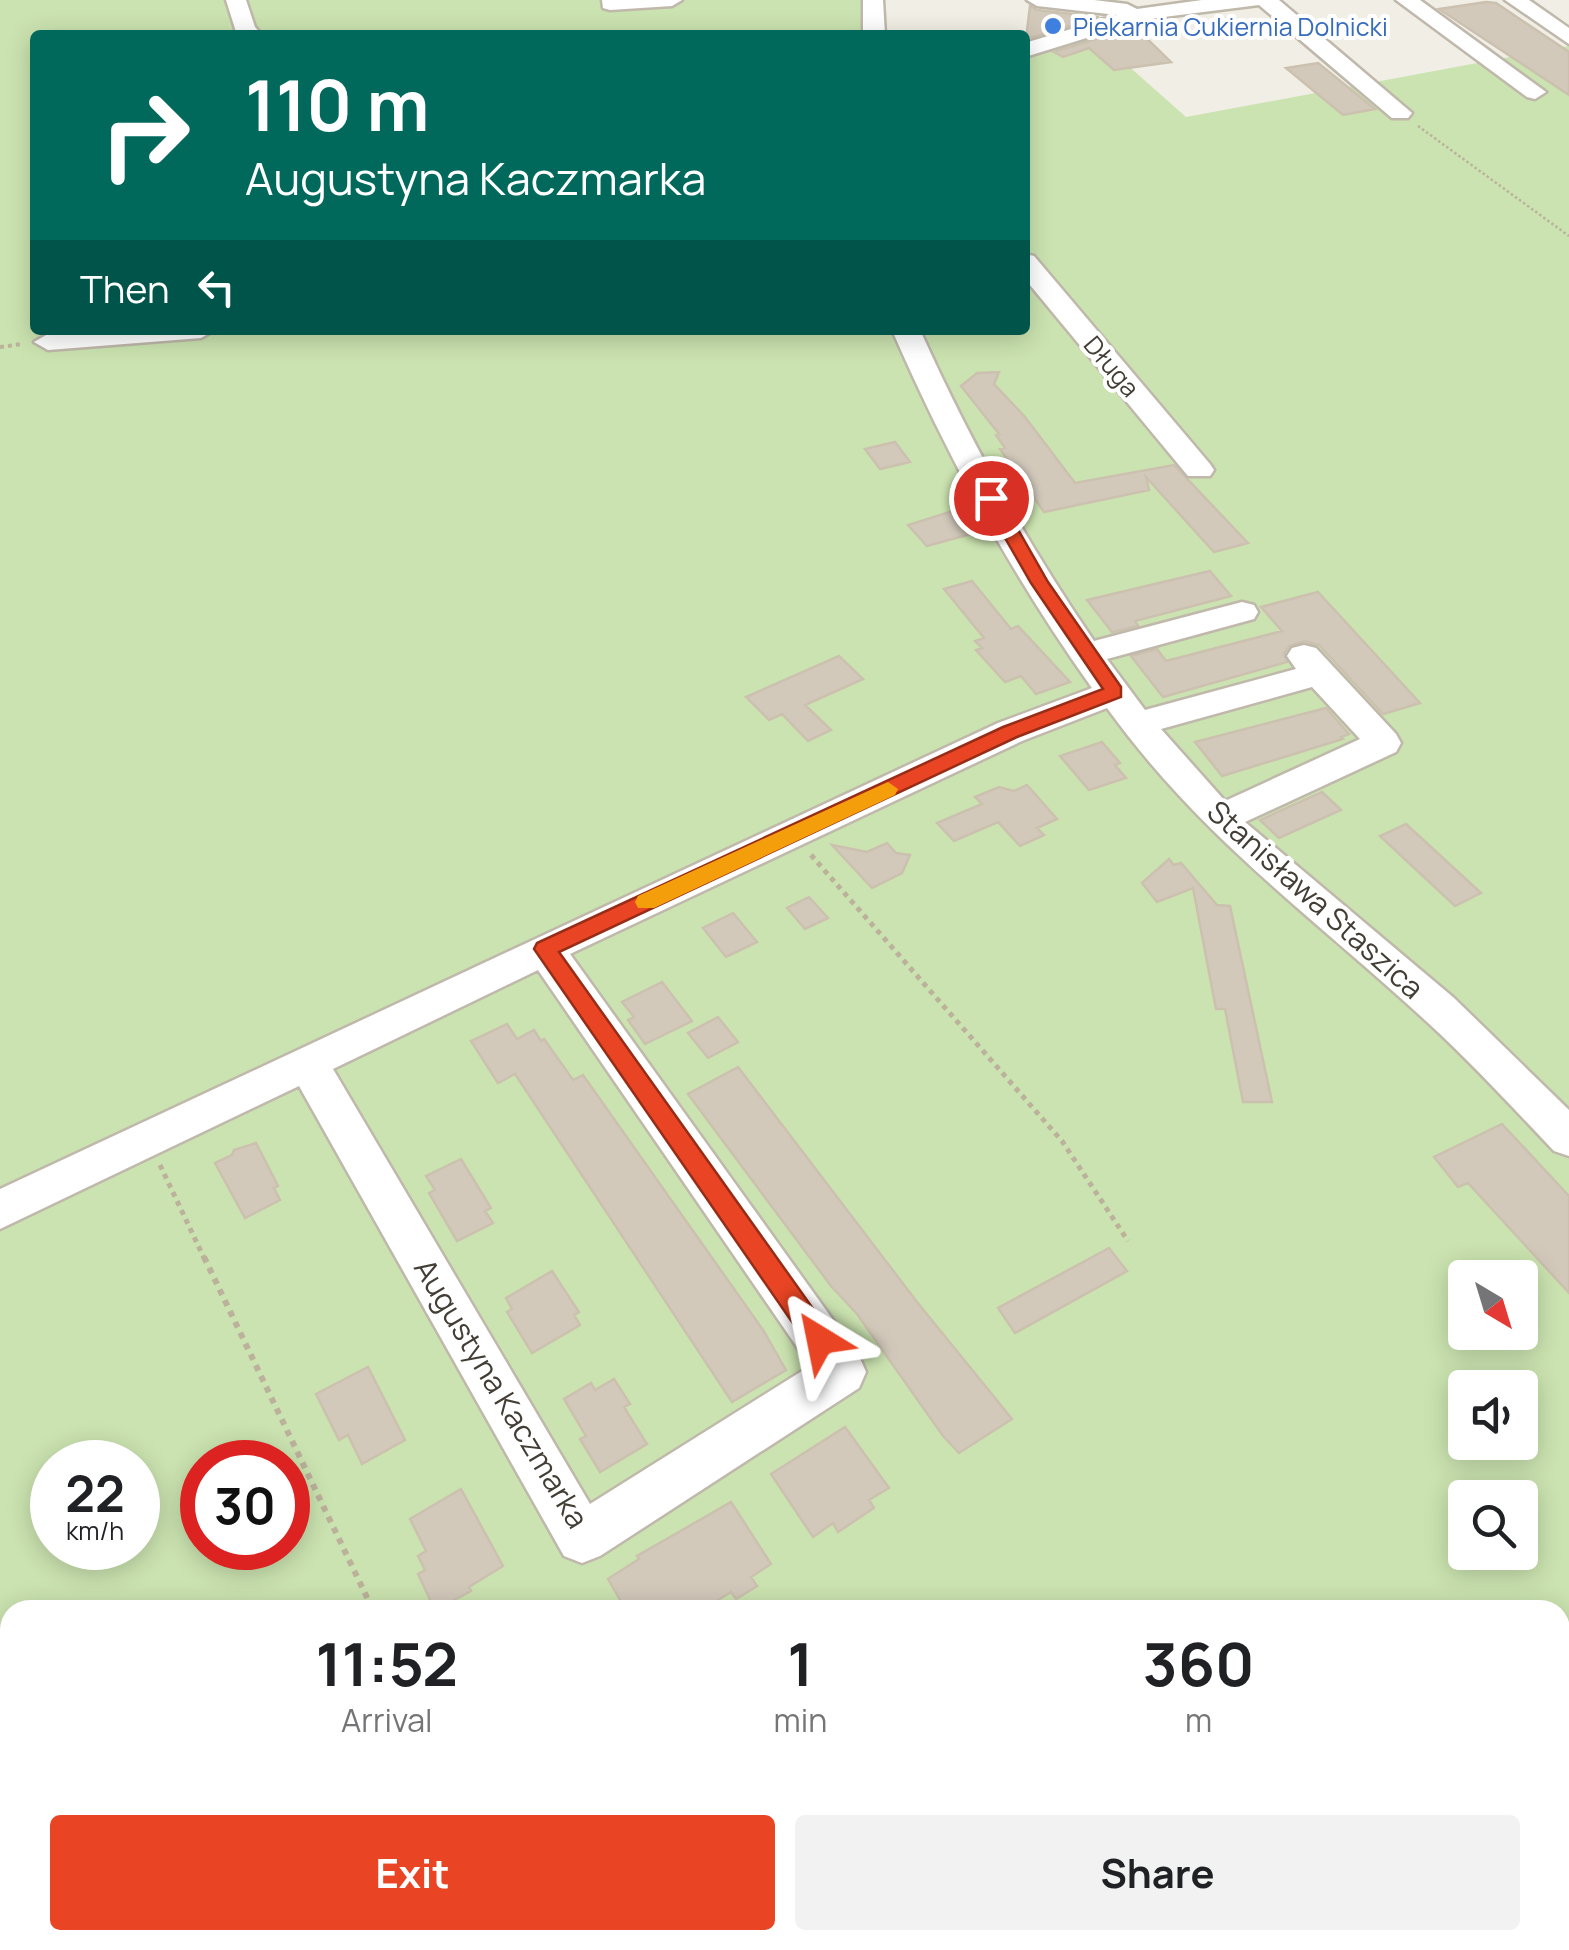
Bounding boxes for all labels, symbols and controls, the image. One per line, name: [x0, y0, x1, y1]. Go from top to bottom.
place label: Piekarnia Cukiernia Dolnicki: [1073, 9, 1388, 44]
marker: Piekarnia Cukiernia Dolnicki: [1042, 15, 1064, 37]
text: 110 m: [245, 56, 429, 152]
icon: right: [80, 70, 210, 200]
text: Augustyna Kaczmarka: [245, 147, 706, 209]
icon: left: [189, 260, 244, 315]
text: Then: [80, 262, 169, 314]
street label: Długa: [1076, 328, 1148, 404]
pin: [949, 456, 1034, 541]
icon: arrive: [964, 471, 1019, 526]
street label: Stanisława Staszica: [1199, 791, 1433, 1007]
street label: Augustyna Kaczmarka: [405, 1251, 599, 1535]
north arrow: [1448, 1260, 1538, 1350]
map controls: [1448, 1260, 1538, 1570]
position arrow: [768, 1288, 872, 1392]
button: sound: [1448, 1370, 1538, 1460]
speed limit sign: 30: [180, 1440, 310, 1570]
text: 22: [65, 1459, 125, 1527]
button: search: [1448, 1480, 1538, 1570]
text: km/h: [66, 1513, 124, 1548]
text: 11:52: [316, 1622, 458, 1704]
text: 1: [787, 1622, 814, 1704]
text: 360: [1143, 1622, 1254, 1704]
text: Arrival: [341, 1698, 432, 1742]
text: min: [774, 1698, 827, 1742]
text: m: [1185, 1698, 1212, 1742]
button: Exit: [50, 1815, 775, 1930]
button: Share: [795, 1815, 1520, 1930]

